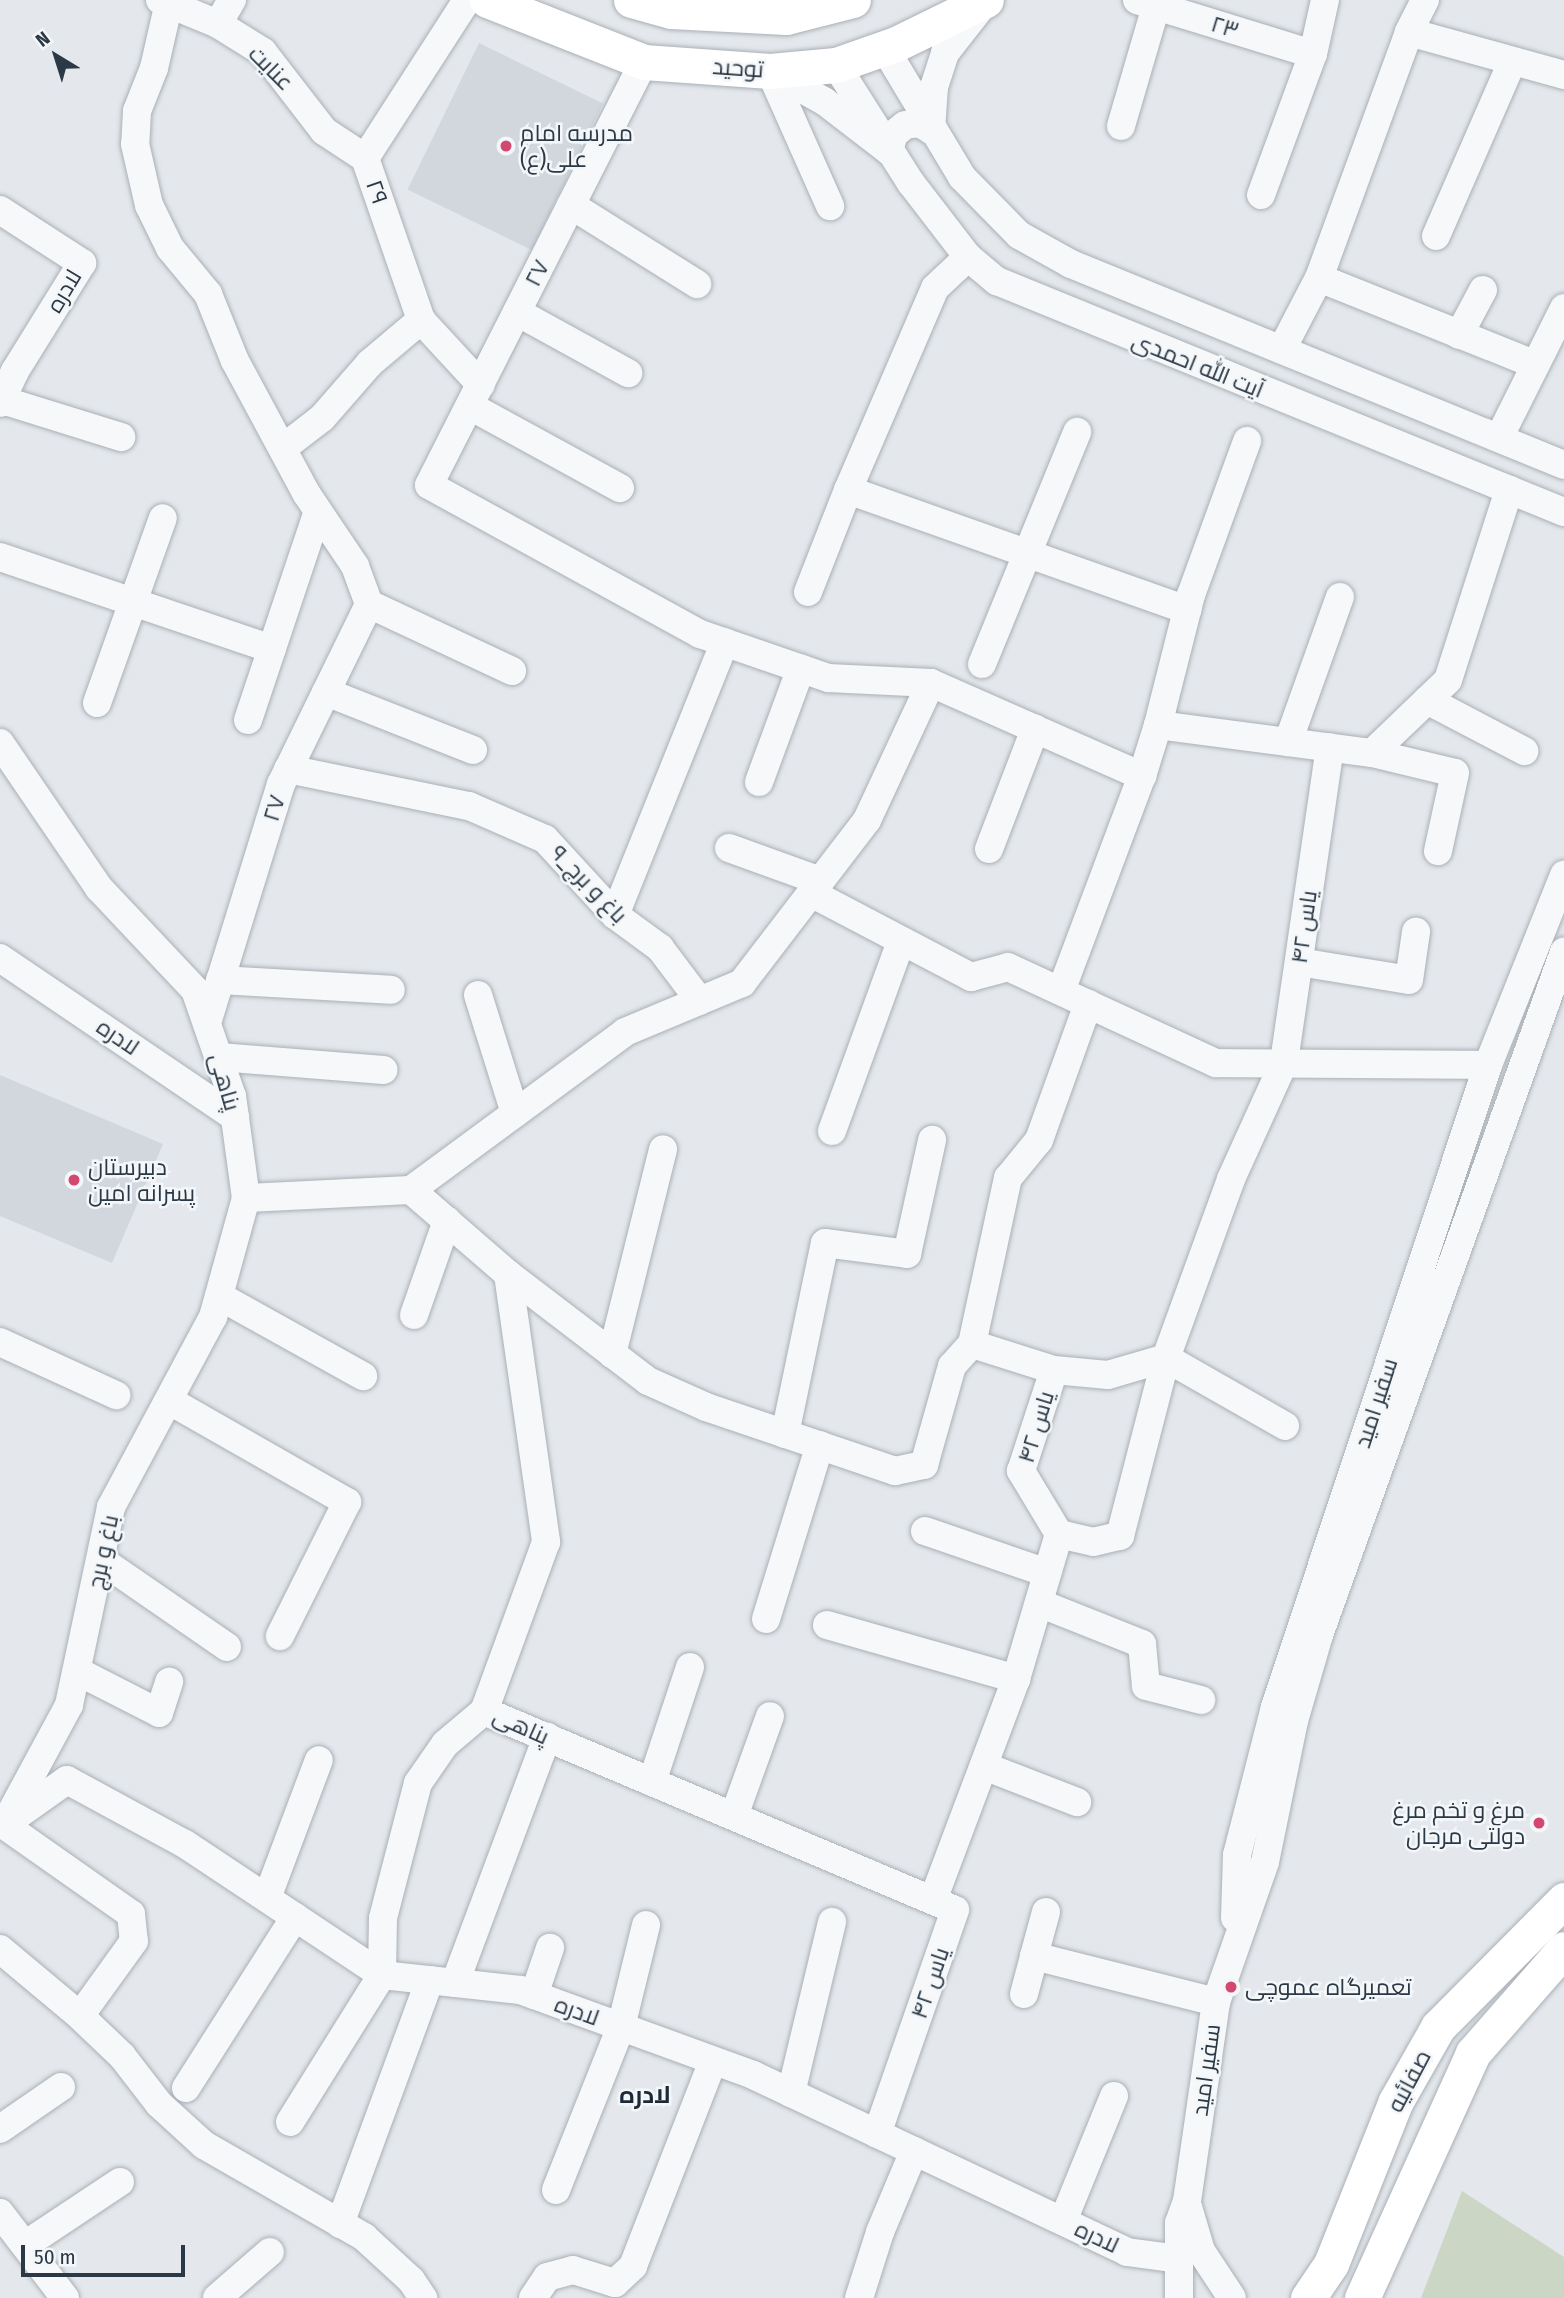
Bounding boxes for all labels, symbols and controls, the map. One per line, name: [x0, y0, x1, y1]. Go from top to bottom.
street label: ۲۳: [1208, 10, 1242, 44]
north arrow: [21, 21, 91, 91]
text: N: [31, 26, 54, 52]
street label: عنایت: [243, 40, 299, 96]
street label: توحید: [711, 52, 765, 84]
place label: مدرسه امام علی(ع): [520, 119, 633, 173]
marker: مدرسه امام علی(ع): [498, 138, 514, 154]
street label: ۲۹: [360, 176, 394, 208]
street label: ۲۷: [519, 255, 555, 291]
street label: لادره: [40, 264, 88, 318]
street label: آیت الله احمدی: [1128, 326, 1268, 404]
street label: ۲۷: [257, 791, 291, 825]
street label: ۹_باغ و برج: [545, 839, 633, 929]
street label: یاس ۴۲: [1285, 889, 1323, 965]
street label: لادره: [91, 1013, 145, 1061]
street label: پناهی: [204, 1050, 246, 1114]
place label: دبیرستان پسرانه امین: [88, 1153, 195, 1207]
marker: دبیرستان پسرانه امین: [66, 1172, 82, 1188]
street label: سفیر امید: [1349, 1355, 1403, 1451]
street label: یاس ۴۲: [1012, 1388, 1060, 1466]
street label: باغ و برج: [82, 1512, 124, 1592]
street label: پناهی: [489, 1702, 553, 1750]
place label: مرغ و تخم مرغ دولتی مرجان: [1392, 1796, 1525, 1850]
marker: مرغ و تخم مرغ دولتی مرجان: [1531, 1815, 1547, 1831]
street label: یاس ۴۲: [905, 1944, 955, 2022]
place label: تعمیرگاه عموچی: [1245, 1973, 1412, 2001]
marker: تعمیرگاه عموچی: [1223, 1979, 1239, 1995]
street label: لادره: [551, 1990, 603, 2032]
street label: سفیر امید: [1186, 2022, 1226, 2118]
street label: صفائیه: [1381, 2045, 1437, 2117]
district label: لادره: [619, 2082, 671, 2110]
street label: لادره: [1071, 2215, 1123, 2259]
scale bar: [24, 2232, 189, 2276]
text: 50 m: [34, 2244, 76, 2270]

